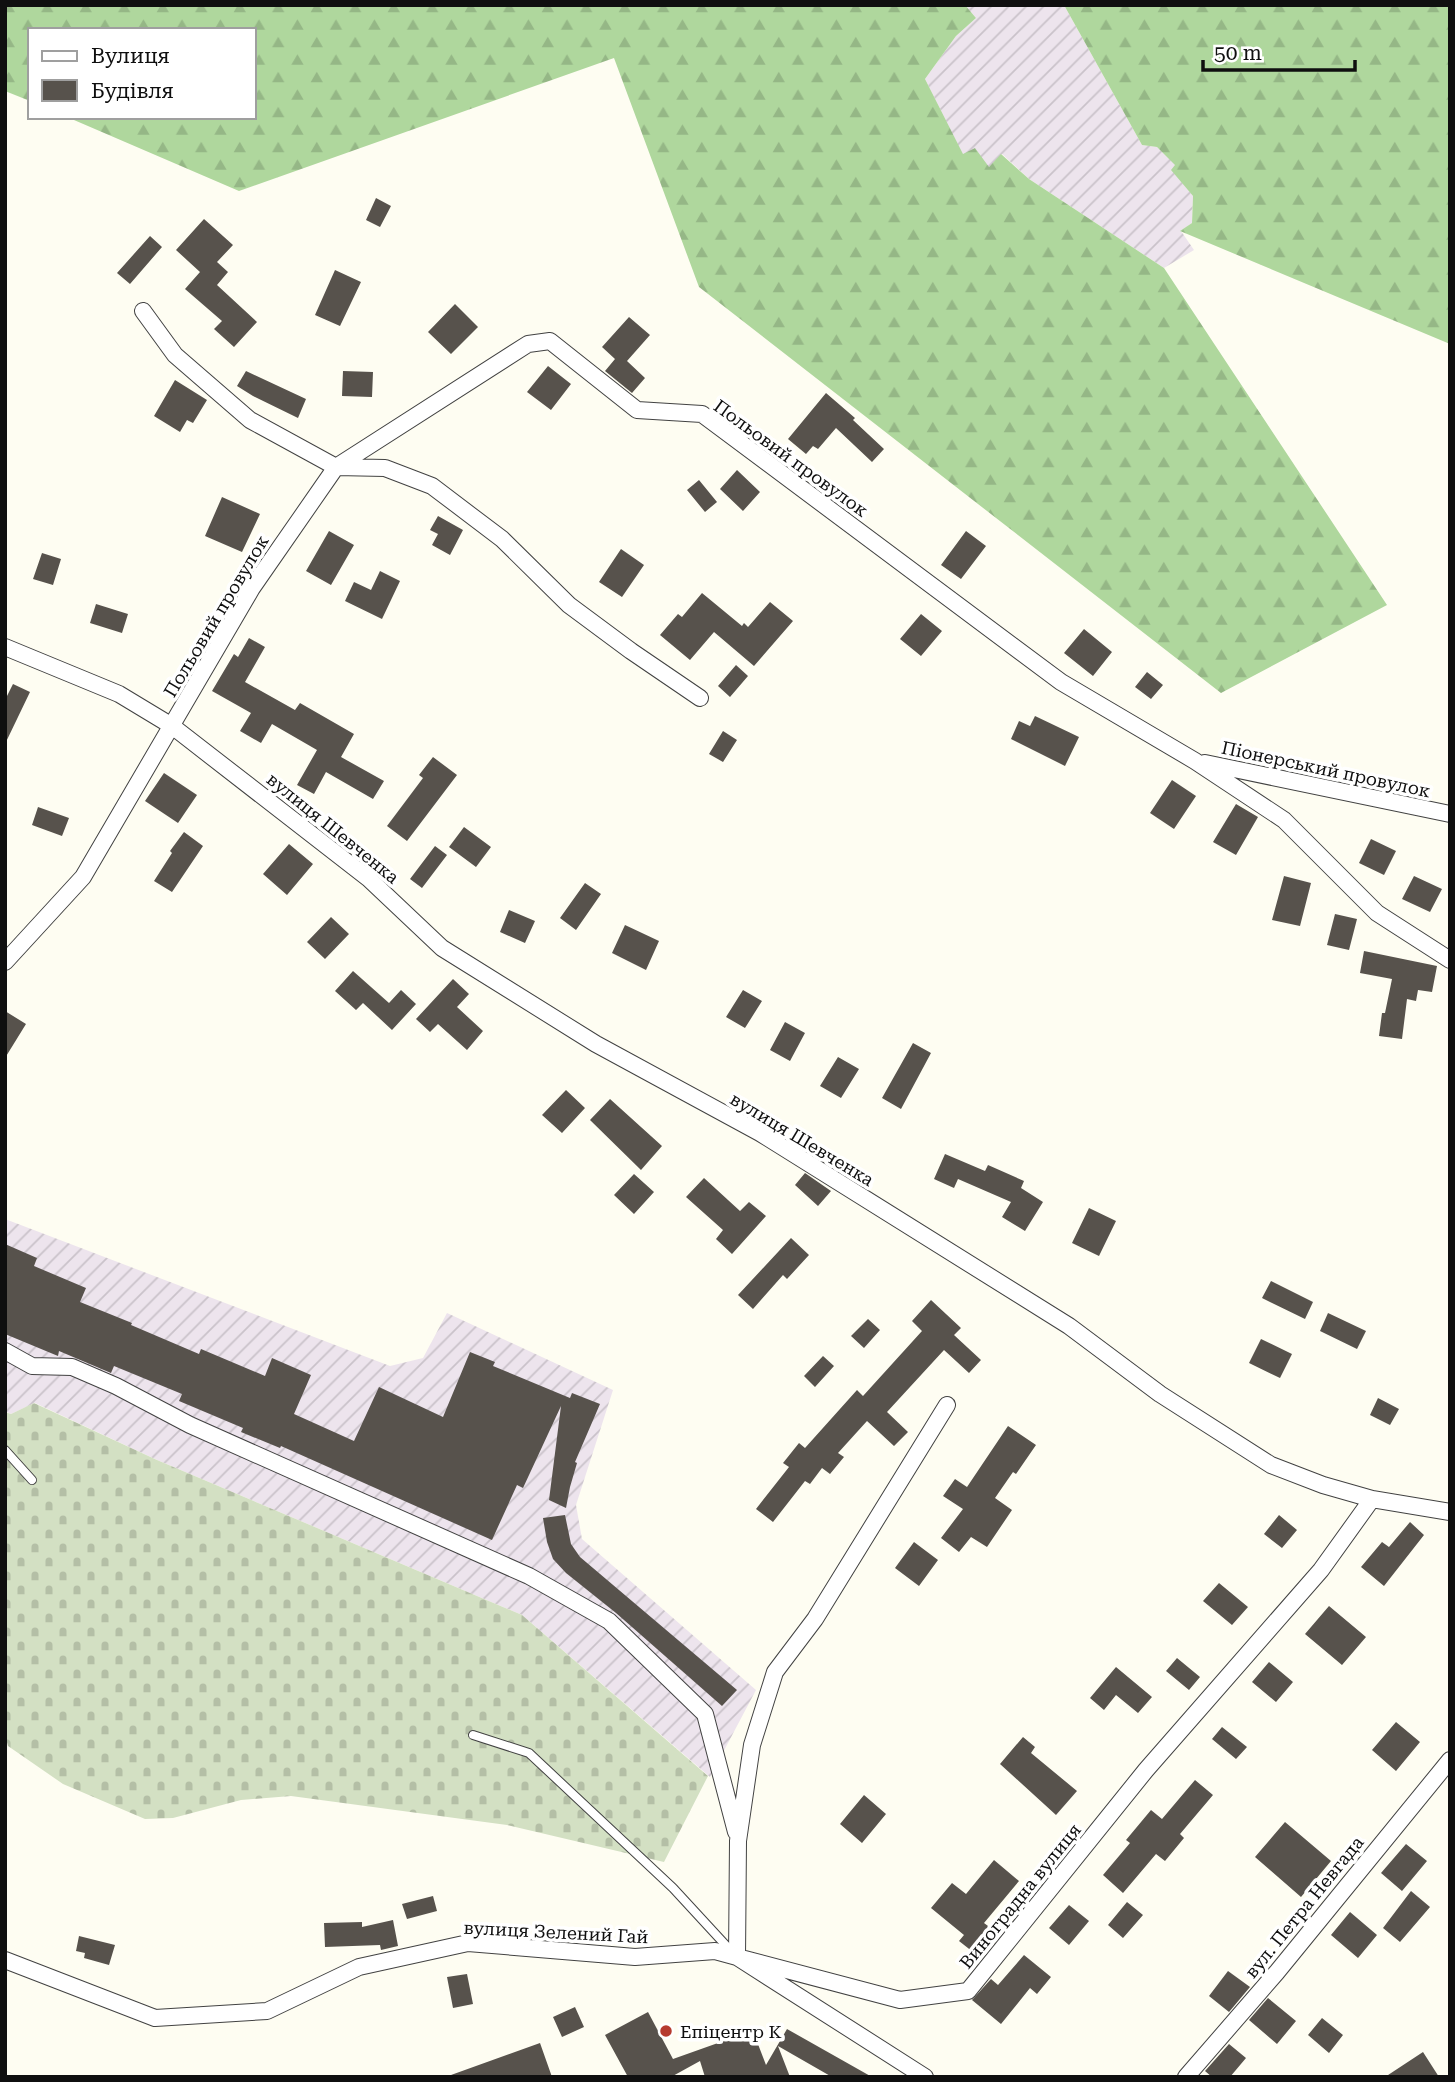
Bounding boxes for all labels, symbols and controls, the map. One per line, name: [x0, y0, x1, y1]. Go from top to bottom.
legend: [28, 28, 256, 119]
scale bar: [1203, 28, 1355, 72]
text: 50 m: [1214, 41, 1262, 65]
text: Вулиця: [91, 44, 170, 68]
text: Будівля: [91, 79, 174, 103]
street label: Польовий провулок: [710, 395, 872, 521]
street label: Польовий провулок: [159, 531, 273, 701]
street label: Піонерський провулок: [1220, 737, 1432, 801]
street label: вулиця Шевченка: [263, 768, 403, 888]
street label: вулиця Шевченка: [726, 1088, 878, 1190]
street label: Виноградна вулиця: [955, 1819, 1085, 1973]
street label: вул. Петра Невгада: [1240, 1832, 1368, 1982]
street label: вулиця Зелений Гай: [463, 1917, 649, 1947]
place label: Епіцентр К: [680, 2021, 782, 2042]
marker: Епіцентр К: [658, 2023, 674, 2039]

